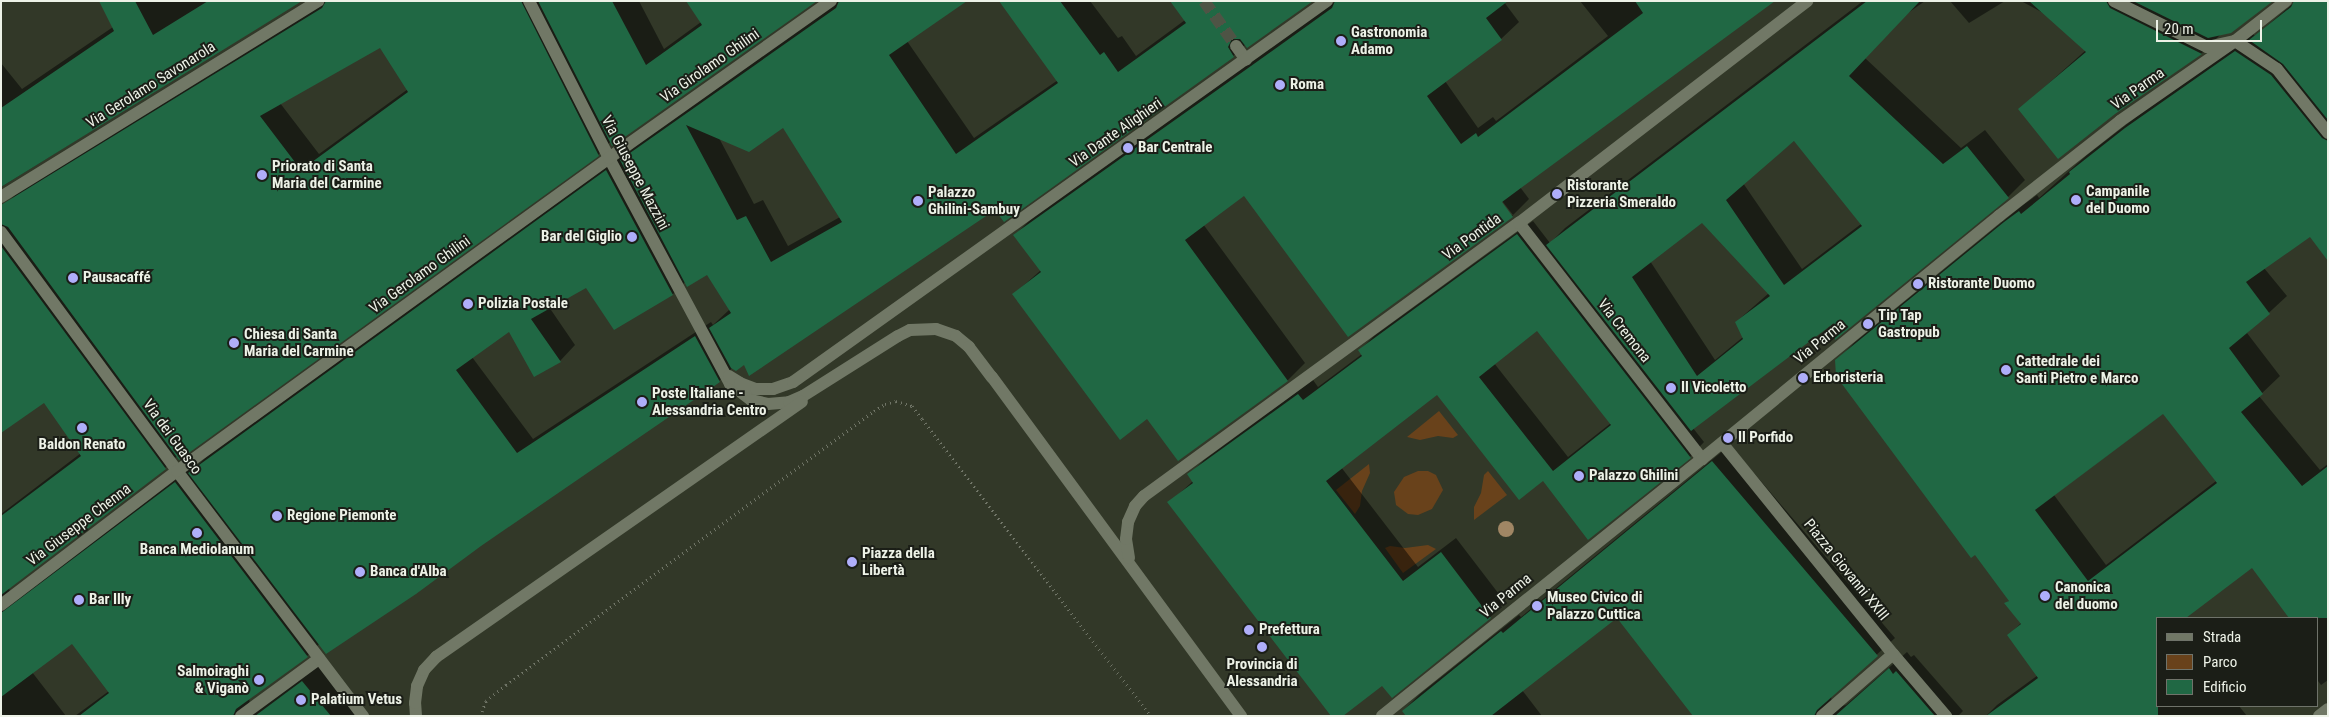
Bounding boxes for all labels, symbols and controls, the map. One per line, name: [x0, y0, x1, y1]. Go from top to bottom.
scale bar: [2159, 10, 2265, 42]
text: 20 m: [2164, 20, 2194, 38]
place label: Gastronomia Adamo: [1351, 23, 1427, 58]
street label: Via Girolamo Ghilini: [657, 25, 763, 107]
marker: Gastronomia Adamo: [1335, 35, 1347, 47]
street label: Via Gerolamo Savonarola: [83, 38, 219, 132]
street label: Via Parma: [2108, 64, 2168, 114]
place label: Roma: [1290, 76, 1324, 94]
marker: Roma: [1274, 79, 1286, 91]
street label: Via Dante Alighieri: [1066, 94, 1166, 172]
street label: Via Giuseppe Mazzini: [597, 113, 673, 233]
place label: Bar Centrale: [1138, 139, 1212, 157]
marker: Bar Centrale: [1122, 142, 1134, 154]
place label: Priorato di Santa Maria del Carmine: [272, 157, 382, 192]
marker: Priorato di Santa Maria del Carmine: [256, 169, 268, 181]
place label: Ristorante Pizzeria Smeraldo: [1567, 176, 1676, 211]
place label: Campanile del Duomo: [2086, 182, 2150, 217]
place label: Palazzo Ghilini-Sambuy: [928, 183, 1020, 218]
marker: Ristorante Pizzeria Smeraldo: [1551, 188, 1563, 200]
marker: Campanile del Duomo: [2070, 194, 2082, 206]
marker: Palazzo Ghilini-Sambuy: [912, 195, 924, 207]
street label: Via Pontida: [1439, 210, 1505, 264]
place label: Bar del Giglio: [541, 228, 622, 246]
marker: Bar del Giglio: [626, 231, 638, 243]
street label: Via Gerolamo Ghilini: [366, 232, 474, 318]
place label: Pausacaffé: [83, 269, 151, 287]
marker: Pausacaffé: [67, 272, 79, 284]
place label: Ristorante Duomo: [1928, 275, 2035, 293]
marker: Ristorante Duomo: [1912, 278, 1924, 290]
place label: Polizia Postale: [478, 295, 568, 313]
street label: Via Cremona: [1594, 296, 1654, 366]
marker: Polizia Postale: [462, 298, 474, 310]
place label: Tip Tap Gastropub: [1878, 306, 1940, 341]
street label: Via Parma: [1791, 316, 1849, 368]
marker: Tip Tap Gastropub: [1862, 318, 1874, 330]
place label: Chiesa di Santa Maria del Carmine: [244, 325, 354, 360]
marker: Chiesa di Santa Maria del Carmine: [228, 337, 240, 349]
place label: Cattedrale dei Santi Pietro e Marco: [2016, 352, 2138, 387]
marker: Cattedrale dei Santi Pietro e Marco: [2000, 364, 2012, 376]
place label: Erboristeria: [1813, 369, 1883, 387]
marker: Erboristeria: [1797, 372, 1809, 384]
place label: Il Vicoletto: [1681, 379, 1746, 397]
marker: Il Vicoletto: [1665, 382, 1677, 394]
place label: Poste Italiane - Alessandria Centro: [652, 384, 767, 419]
street label: Via dei Guasco: [139, 396, 205, 478]
marker: Poste Italiane - Alessandria Centro: [636, 396, 648, 408]
marker: Baldon Renato: [76, 422, 88, 434]
place label: Il Porfido: [1738, 429, 1793, 447]
marker: Il Porfido: [1722, 432, 1734, 444]
place label: Baldon Renato: [39, 436, 125, 454]
place label: Palazzo Ghilini: [1589, 467, 1678, 485]
marker: Palazzo Ghilini: [1573, 470, 1585, 482]
street label: Via Giuseppe Chenna: [23, 480, 135, 570]
place label: Regione Piemonte: [287, 507, 397, 525]
marker: Regione Piemonte: [271, 510, 283, 522]
street label: Piazza Giovanni XXIII: [1800, 516, 1892, 624]
marker: Banca Mediolanum: [191, 527, 203, 539]
place label: Banca Mediolanum: [140, 541, 254, 559]
place label: Piazza della Libertà: [862, 544, 935, 579]
marker: Piazza della Libertà: [846, 556, 858, 568]
place label: Banca d'Alba: [370, 563, 447, 581]
marker: Banca d'Alba: [354, 566, 366, 578]
street label: Via Parma: [1477, 570, 1535, 622]
place label: Canonica del duomo: [2055, 578, 2118, 613]
place label: Museo Civico di Palazzo Cuttica: [1547, 588, 1643, 623]
marker: Canonica del duomo: [2039, 590, 2051, 602]
place label: Bar Illy: [89, 591, 131, 609]
marker: Bar Illy: [73, 594, 85, 606]
marker: Museo Civico di Palazzo Cuttica: [1531, 600, 1543, 612]
legend: [2156, 617, 2319, 707]
place label: Prefettura: [1259, 621, 1320, 639]
marker: Prefettura: [1243, 624, 1255, 636]
text: Strada: [2203, 628, 2241, 646]
marker: Provincia di Alessandria: [1256, 641, 1268, 653]
text: Parco: [2203, 653, 2237, 671]
place label: Provincia di Alessandria: [1226, 655, 1298, 690]
place label: Salmoiraghi & Viganò: [177, 662, 249, 697]
marker: Salmoiraghi & Viganò: [253, 674, 265, 686]
text: Edificio: [2203, 678, 2246, 696]
place label: Palatium Vetus: [311, 691, 402, 709]
marker: Palatium Vetus: [295, 694, 307, 706]

